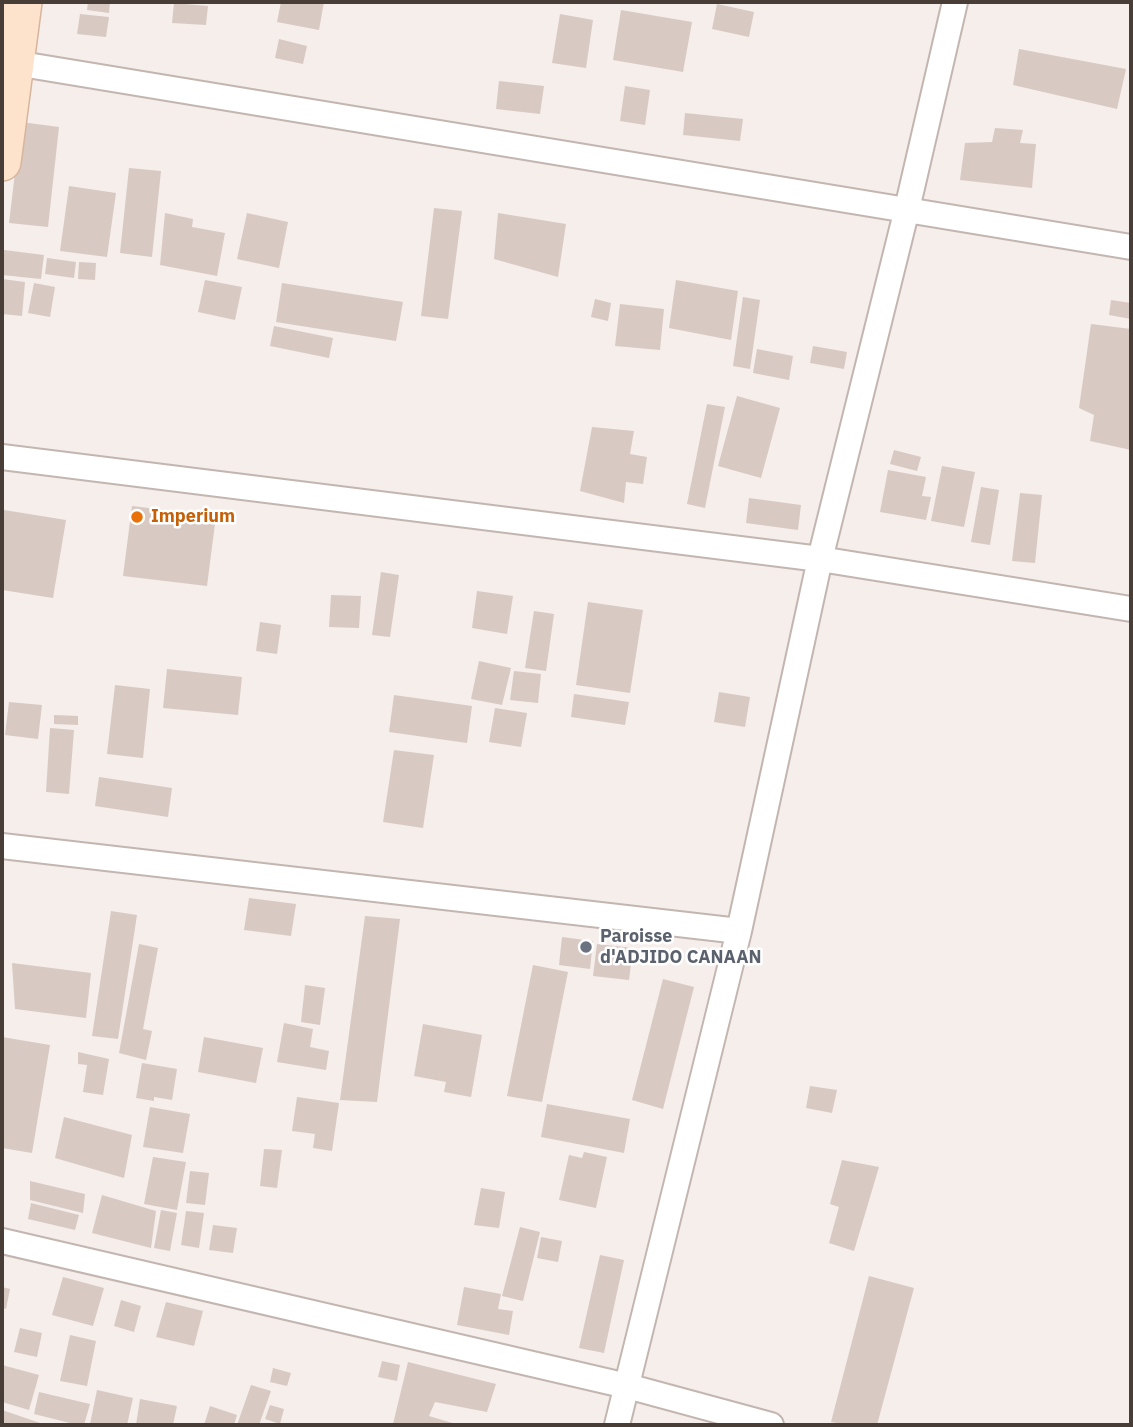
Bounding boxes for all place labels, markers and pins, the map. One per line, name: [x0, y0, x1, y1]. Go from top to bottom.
place label: Imperium: [151, 506, 235, 528]
marker: Imperium: [129, 509, 145, 525]
place label: Paroisse d'ADJIDO CANAAN: [600, 926, 761, 968]
marker: Paroisse d'ADJIDO CANAAN: [578, 939, 594, 955]

